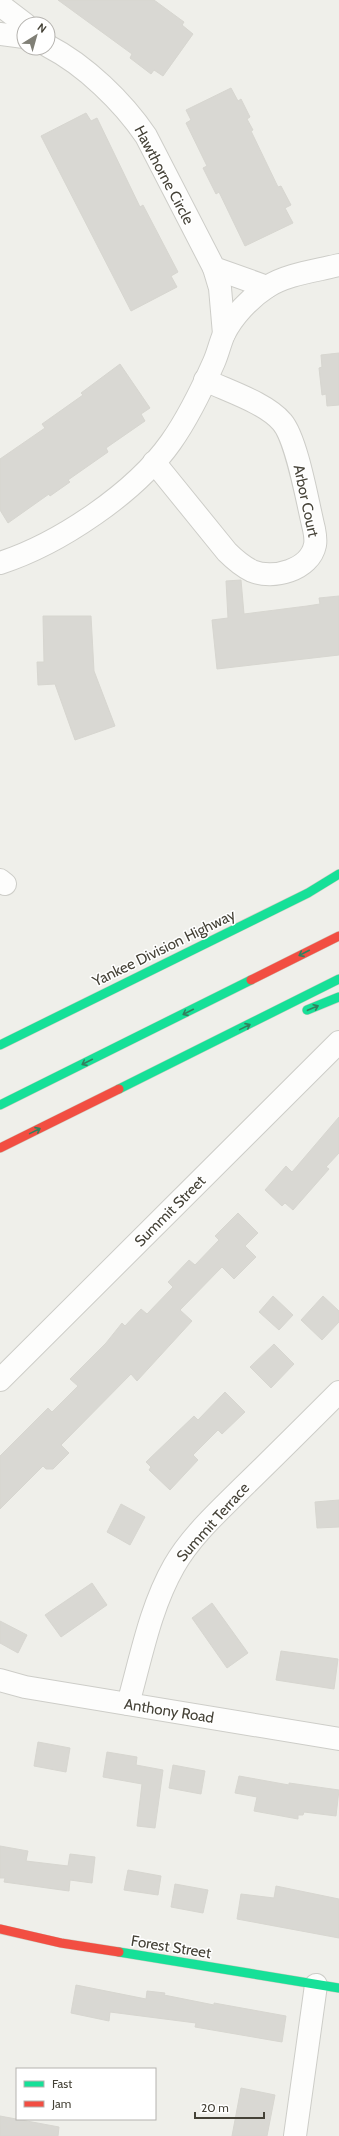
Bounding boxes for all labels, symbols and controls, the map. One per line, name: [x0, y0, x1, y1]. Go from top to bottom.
north arrow: [16, 16, 56, 56]
text: N: [35, 20, 49, 36]
street label: Hawthorne Circle: [130, 123, 198, 228]
street label: Arbor Court: [290, 463, 322, 539]
street label: Yankee Division Highway: [89, 905, 239, 991]
one-way arrow: [298, 950, 310, 958]
one-way arrow: [306, 1004, 318, 1011]
one-way arrow: [182, 1008, 194, 1016]
one-way arrow: [238, 1023, 250, 1030]
one-way arrow: [82, 1059, 94, 1066]
one-way arrow: [29, 1127, 41, 1134]
street label: Summit Street: [131, 1172, 209, 1250]
street label: Summit Terrace: [173, 1479, 253, 1565]
street label: Anthony Road: [123, 1695, 215, 1727]
street label: Forest Street: [130, 1932, 212, 1962]
legend: [16, 2068, 156, 2120]
text: Fast: [52, 2076, 72, 2091]
scale bar: [195, 2094, 264, 2120]
text: Jam: [51, 2096, 71, 2111]
text: 20 m: [201, 2100, 229, 2115]

